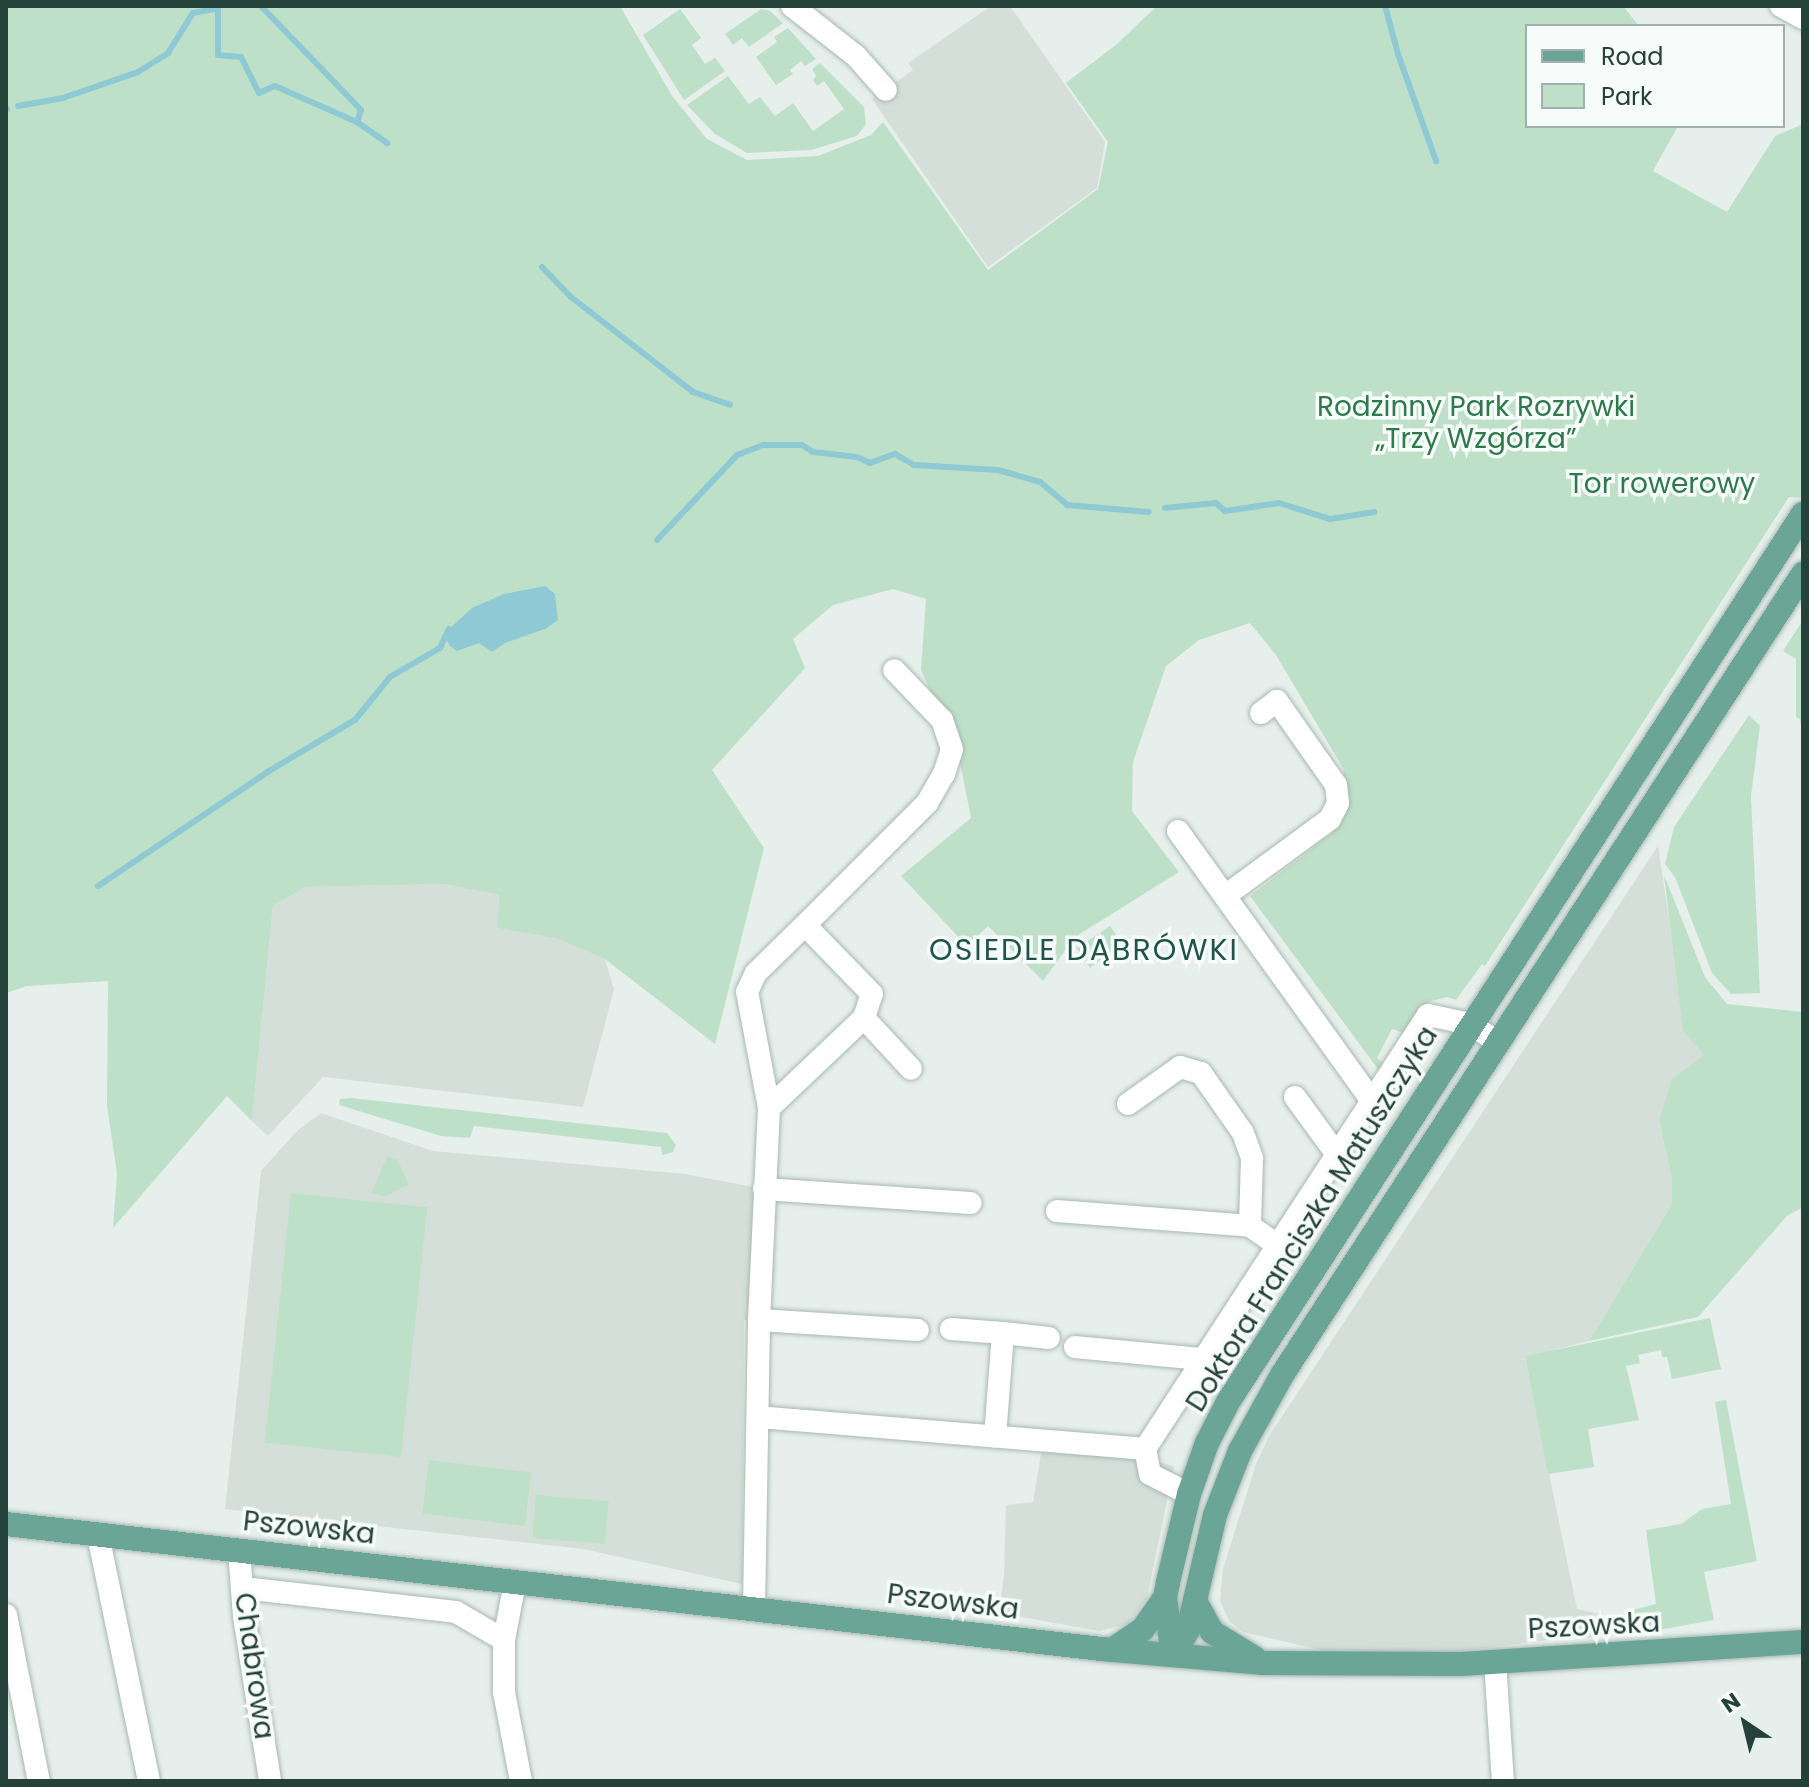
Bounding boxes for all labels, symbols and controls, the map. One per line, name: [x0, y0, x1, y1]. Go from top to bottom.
legend: [1525, 24, 1785, 128]
text: Road: [1601, 40, 1663, 73]
text: Park: [1601, 80, 1652, 113]
park label: Rodzinny Park Rozrywki „Trzy Wzgórza”: [1317, 390, 1635, 456]
park label: Tor rowerowy: [1569, 467, 1755, 501]
district label: OSIEDLE DĄBRÓWKI: [929, 932, 1239, 968]
street label: Doktora Franciszka Matuszczyka: [1179, 1020, 1445, 1418]
street label: Pszowska: [241, 1504, 377, 1552]
street label: Pszowska: [885, 1577, 1021, 1627]
street label: Chabrowa: [227, 1591, 281, 1741]
street label: Pszowska: [1527, 1606, 1661, 1646]
north arrow: [1705, 1683, 1785, 1763]
text: N: [1715, 1685, 1747, 1720]

